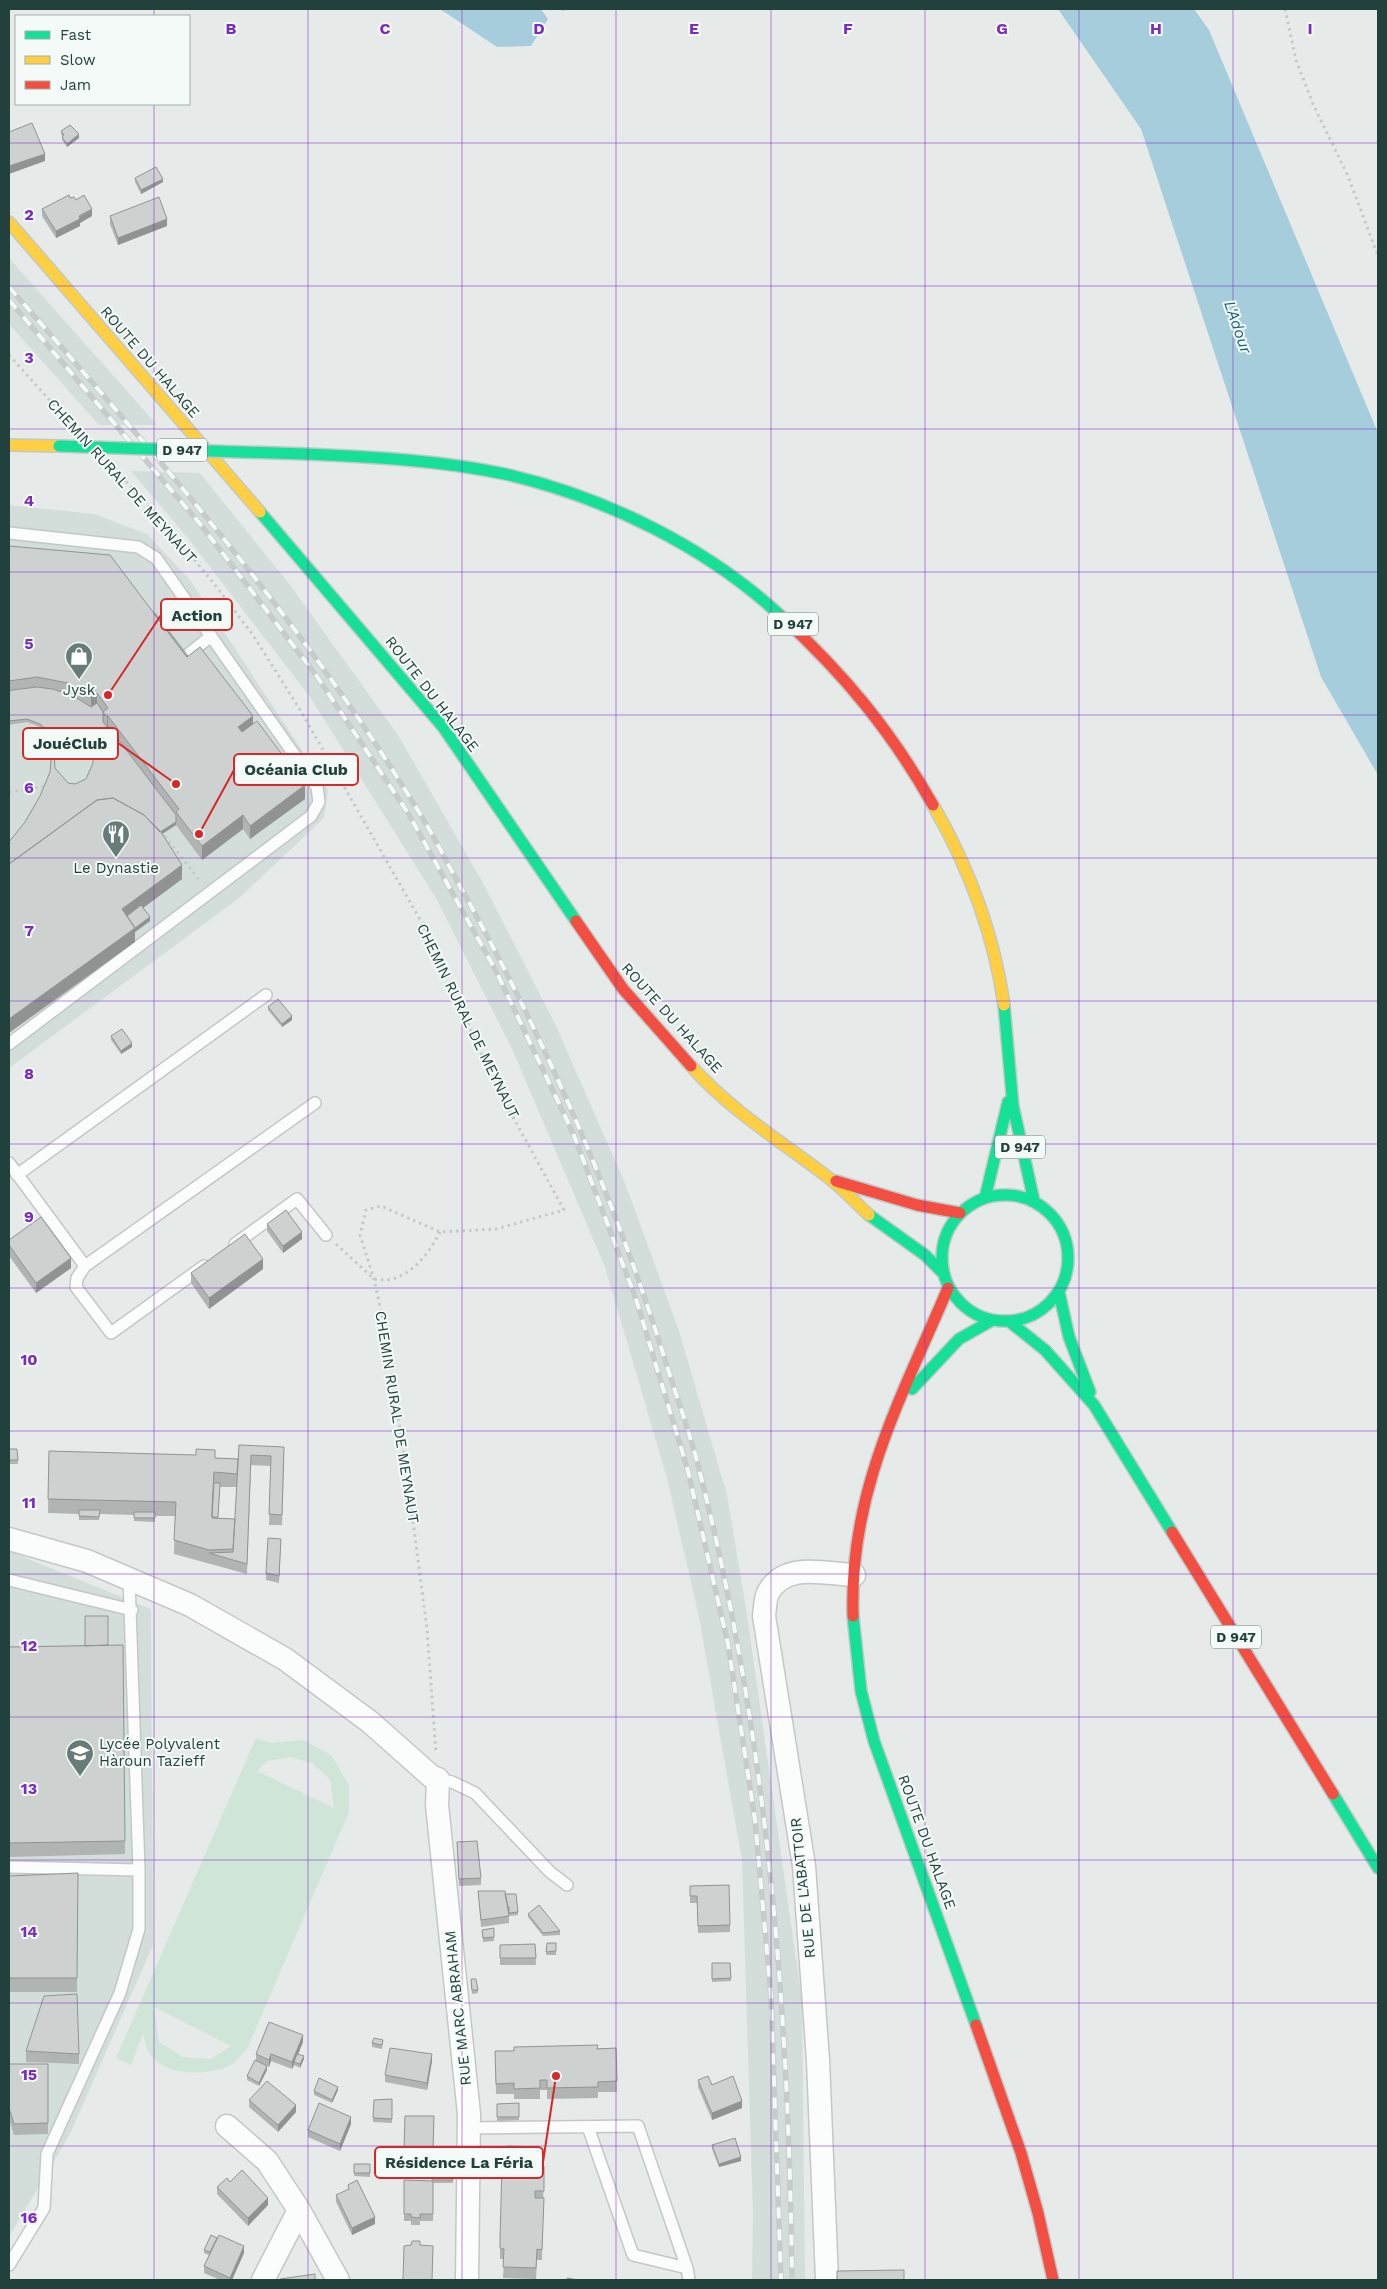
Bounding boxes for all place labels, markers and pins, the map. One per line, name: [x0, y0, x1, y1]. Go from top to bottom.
callout: Action: [161, 599, 232, 630]
shop icon: Jysk: [64, 641, 94, 680]
place label: Jysk: [63, 681, 96, 699]
callout: JouéClub: [23, 728, 118, 759]
callout: Océania Club: [234, 754, 358, 785]
restaurant icon: Le Dynastie: [101, 819, 131, 858]
place label: Le Dynastie: [73, 859, 159, 877]
place label: Lycée Polyvalent Hàroun Tazieff: [99, 1735, 221, 1770]
school or university icon: Lycée Polyvalent Hàroun Tazieff: [65, 1738, 95, 1777]
callout: Résidence La Féria: [375, 2147, 543, 2178]

